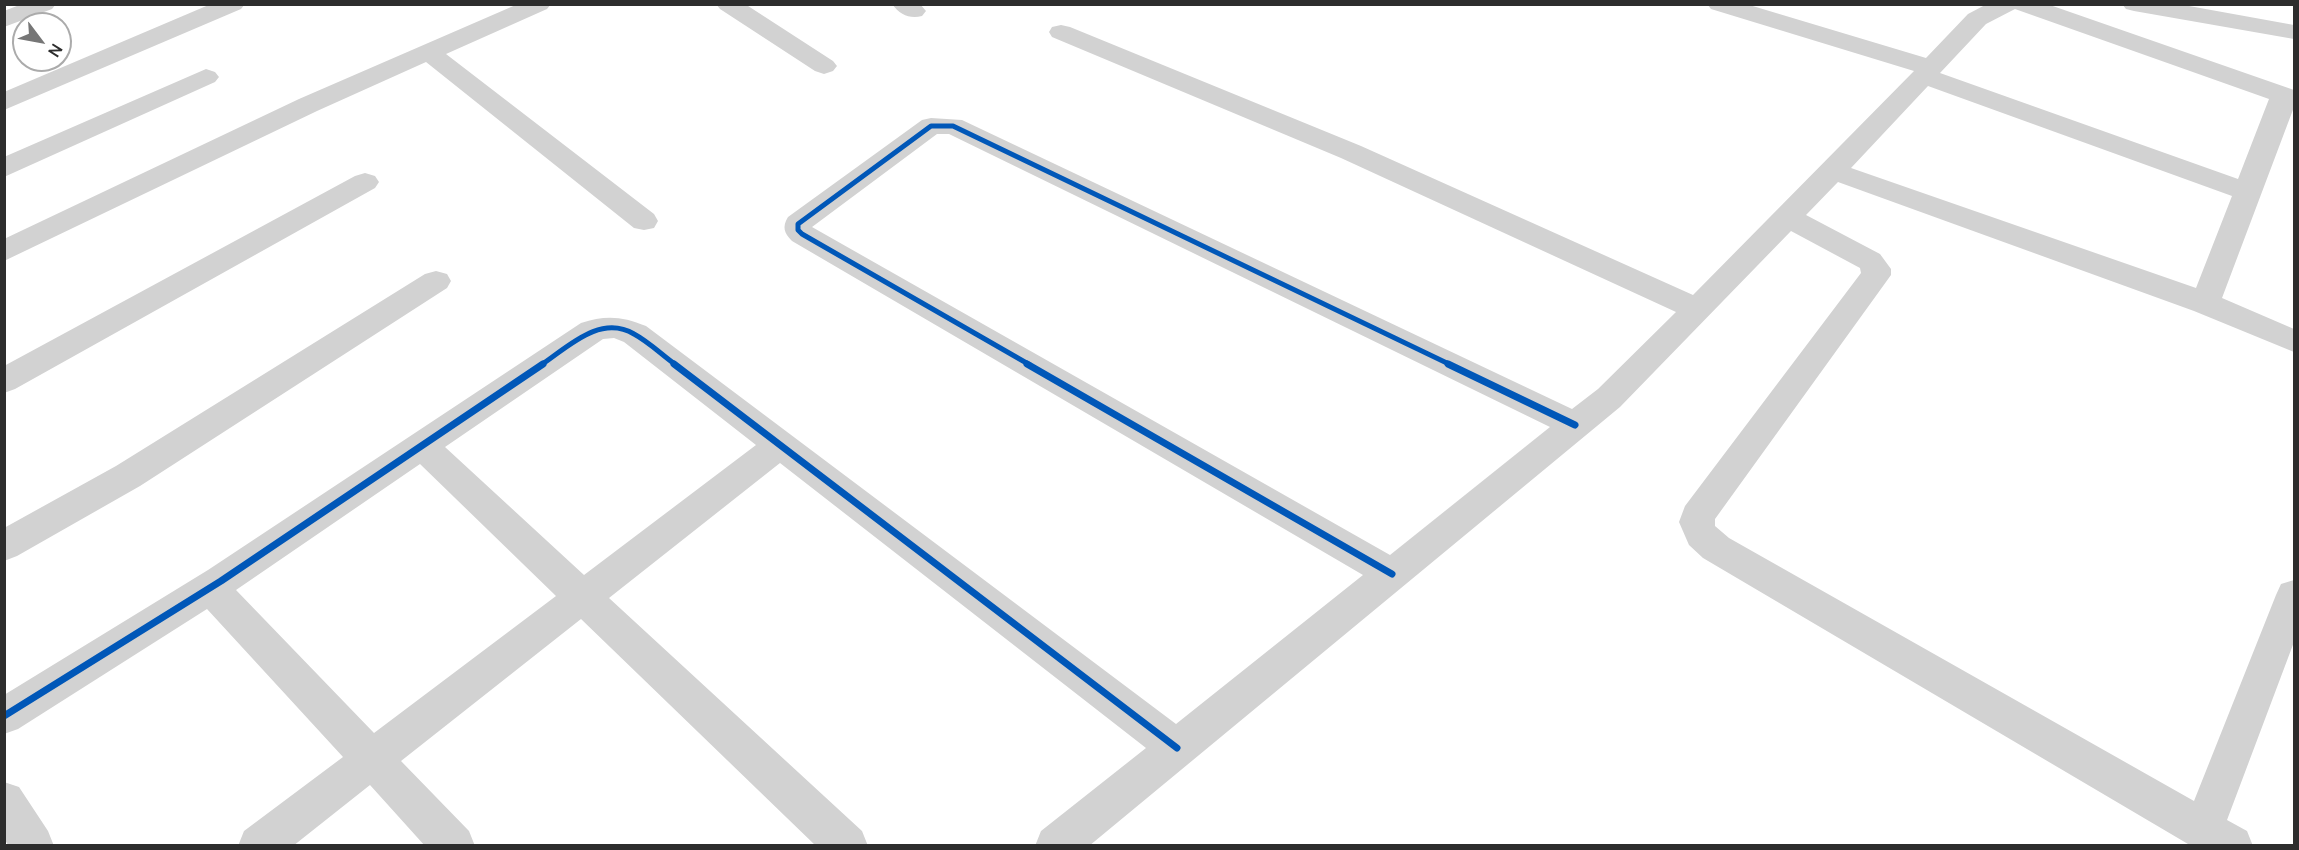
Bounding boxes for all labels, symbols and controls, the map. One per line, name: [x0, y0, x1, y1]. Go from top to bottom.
north arrow: [12, 12, 72, 72]
text: N: [43, 40, 68, 61]

